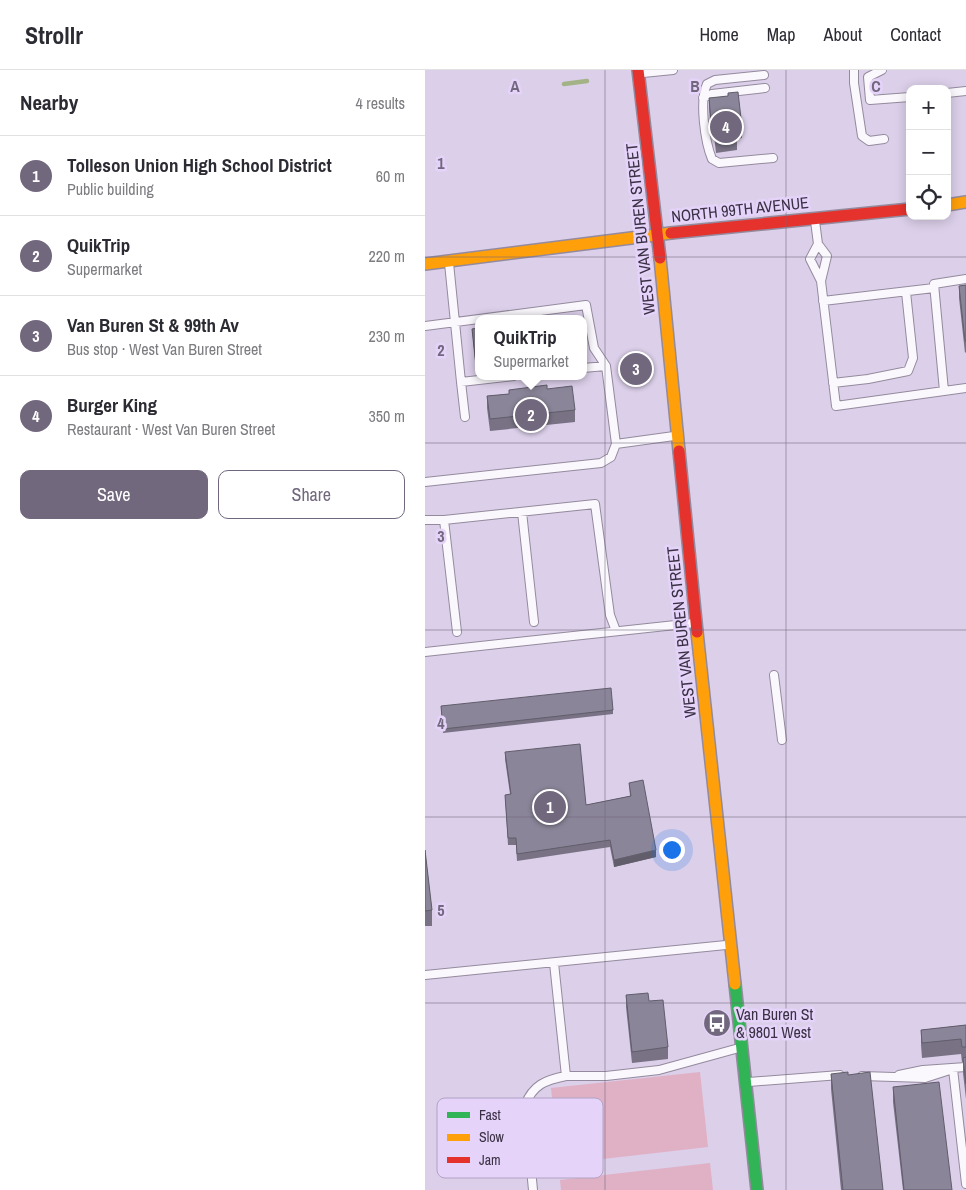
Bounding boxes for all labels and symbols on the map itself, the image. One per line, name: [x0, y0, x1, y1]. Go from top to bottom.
text: A: [510, 75, 520, 97]
text: B: [690, 75, 700, 97]
text: C: [871, 75, 881, 97]
pin: 4: [710, 108, 742, 146]
street label: WEST VAN BUREN STREET: [620, 142, 660, 316]
text: 1: [437, 152, 445, 174]
street label: NORTH 99TH AVENUE: [670, 191, 810, 227]
text: 2: [437, 339, 445, 361]
pin: 3: [620, 350, 652, 388]
pin: 2: [515, 396, 547, 434]
text: 3: [437, 525, 445, 547]
street label: WEST VAN BUREN STREET: [661, 545, 701, 719]
text: 4: [437, 712, 445, 734]
pin: 1: [534, 788, 566, 826]
your location: [659, 837, 685, 863]
text: 5: [437, 899, 445, 921]
place label: Van Buren St & 9801 West: [736, 1003, 813, 1043]
bus stop icon: Van Buren St & 9801 West: [702, 1008, 732, 1038]
legend: [437, 1098, 603, 1178]
text: Fast: [479, 1106, 501, 1124]
text: Slow: [479, 1128, 505, 1146]
text: Jam: [479, 1151, 501, 1169]

